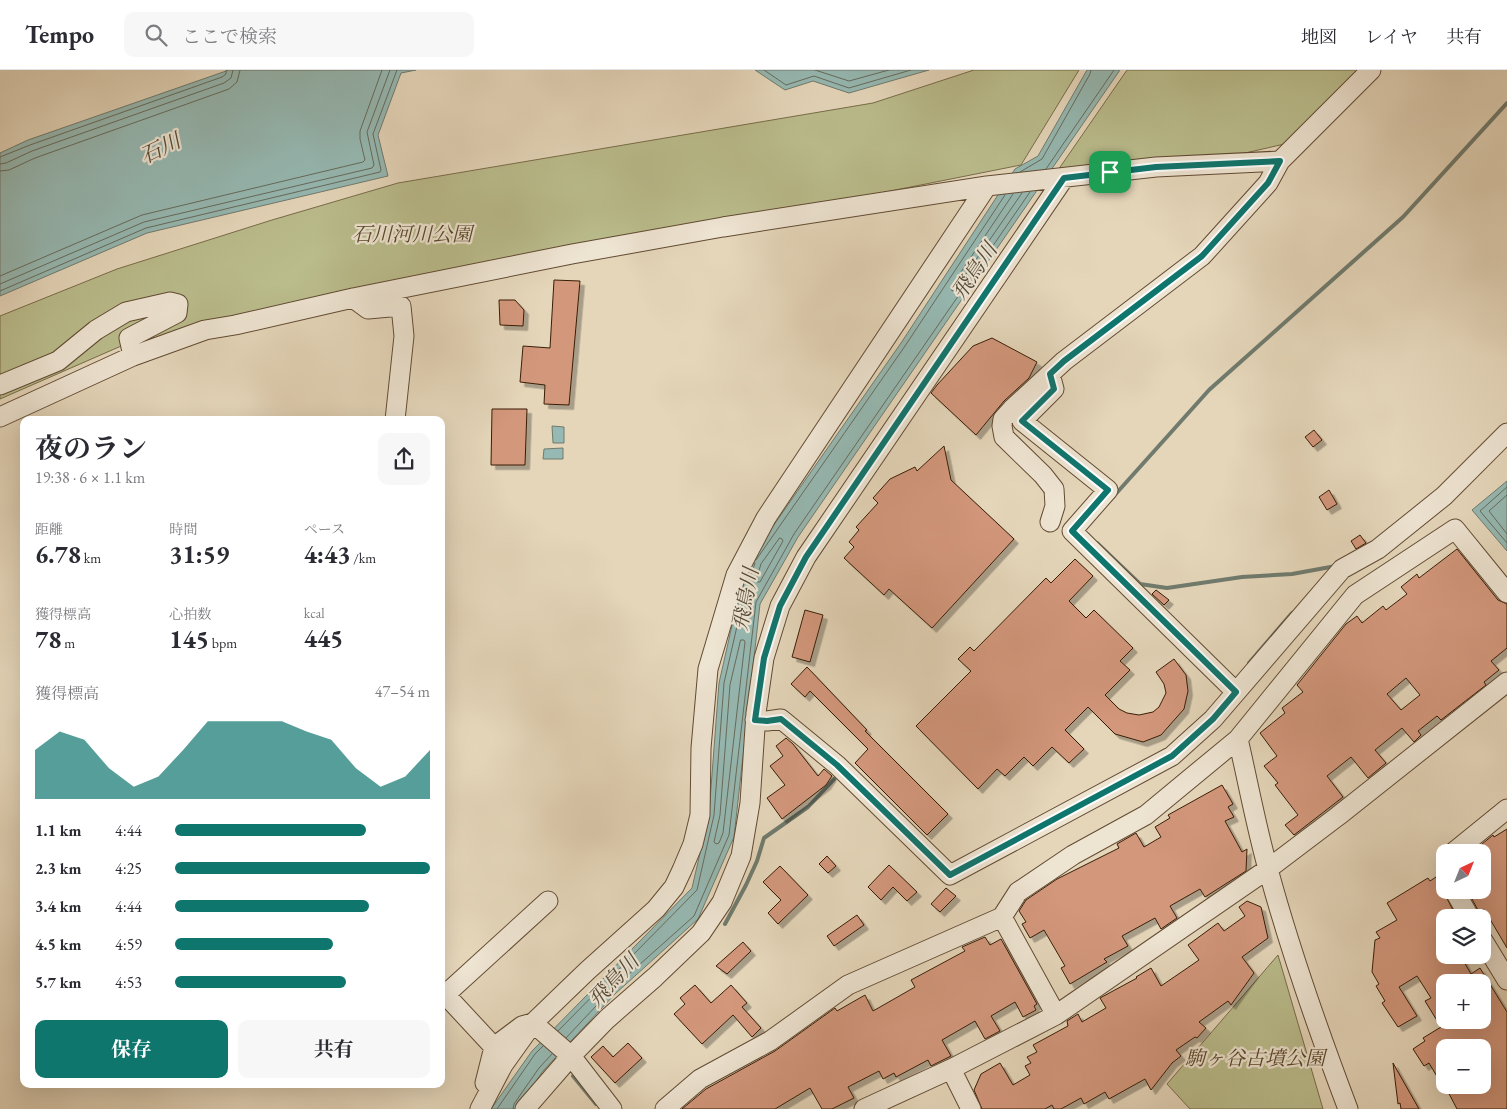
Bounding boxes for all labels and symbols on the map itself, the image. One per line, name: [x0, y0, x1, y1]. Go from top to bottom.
water label: 石川: [135, 126, 187, 169]
pin: [1089, 151, 1131, 193]
park label: 石川河川公園: [352, 221, 475, 247]
water label: 飛鳥川: [945, 236, 1004, 305]
water label: 飛鳥川: [726, 564, 765, 632]
north arrow: [1436, 844, 1491, 899]
water label: 飛鳥川: [582, 946, 646, 1012]
park label: 駒ヶ谷古墳公園: [1185, 1045, 1328, 1071]

